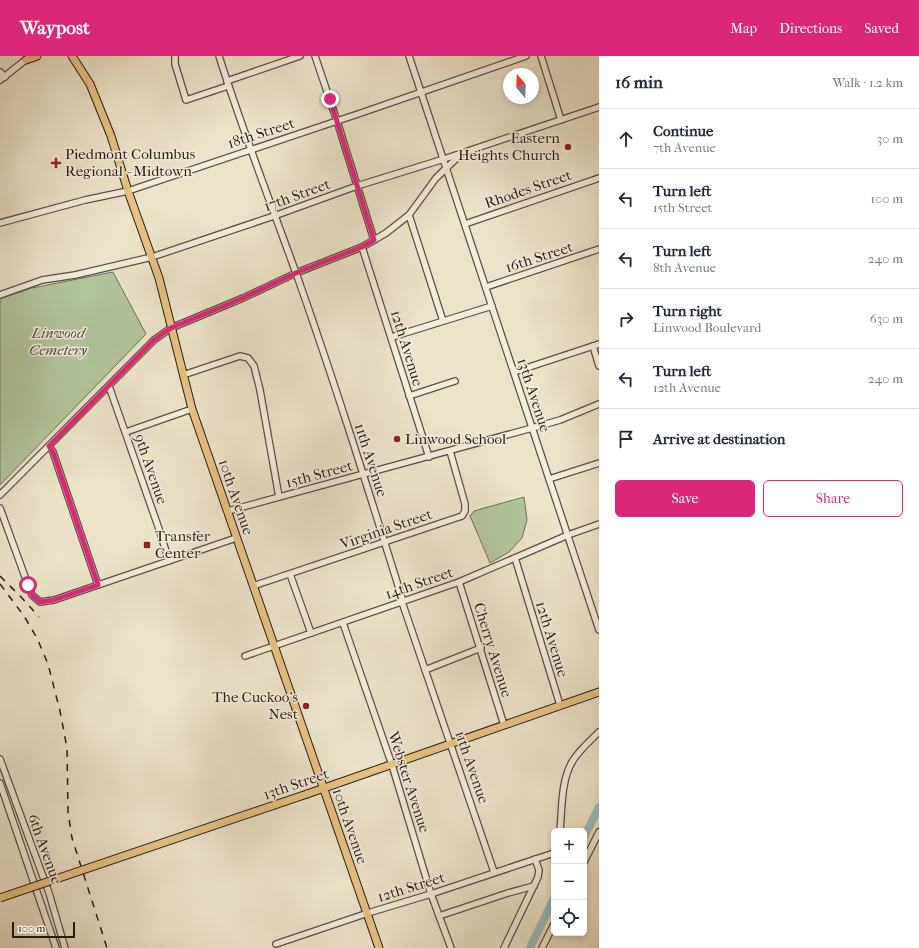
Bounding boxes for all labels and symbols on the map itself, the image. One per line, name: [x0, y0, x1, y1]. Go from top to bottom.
north arrow: [503, 68, 539, 104]
route end: [321, 90, 339, 108]
street label: 18th Street: [225, 114, 297, 152]
place label: Eastern Heights Church: [458, 129, 561, 164]
marker: Eastern Heights Church: [563, 142, 573, 152]
place label: Piedmont Columbus Regional - Midtown: [65, 145, 196, 180]
marker: Piedmont Columbus Regional - Midtown: [50, 157, 62, 169]
street label: Rhodes Street: [482, 166, 574, 212]
street label: 17th Street: [261, 174, 333, 215]
street label: 16th Street: [503, 237, 576, 276]
street label: 12th Avenue: [387, 308, 427, 389]
park label: Linwood Cemetery: [29, 324, 88, 359]
street label: 13th Avenue: [514, 356, 555, 435]
street label: 11th Avenue: [351, 421, 391, 500]
place label: Linwood School: [405, 430, 506, 448]
street label: 9th Avenue: [131, 431, 172, 507]
marker: Linwood School: [392, 434, 402, 444]
street label: 15th Street: [284, 456, 355, 492]
street label: 10th Avenue: [215, 457, 258, 538]
street label: Virginia Street: [337, 505, 435, 553]
place label: Transfer Center: [155, 527, 211, 562]
marker: Transfer Center: [142, 540, 152, 550]
street label: 14th Street: [383, 563, 456, 603]
route start: [19, 576, 37, 594]
street label: 12th Avenue: [532, 599, 572, 680]
street label: Cherry Avenue: [470, 600, 516, 700]
place label: The Cuckoo’s Nest: [212, 688, 299, 723]
marker: The Cuckoo’s Nest: [301, 701, 311, 711]
street label: Webster Avenue: [384, 728, 434, 835]
street label: 11th Avenue: [451, 728, 493, 806]
street label: 13th Street: [261, 764, 332, 804]
street label: 10th Avenue: [329, 786, 372, 867]
street label: 6th Avenue: [24, 811, 66, 887]
street label: 12th Street: [375, 868, 448, 906]
scale bar: [12, 920, 75, 939]

